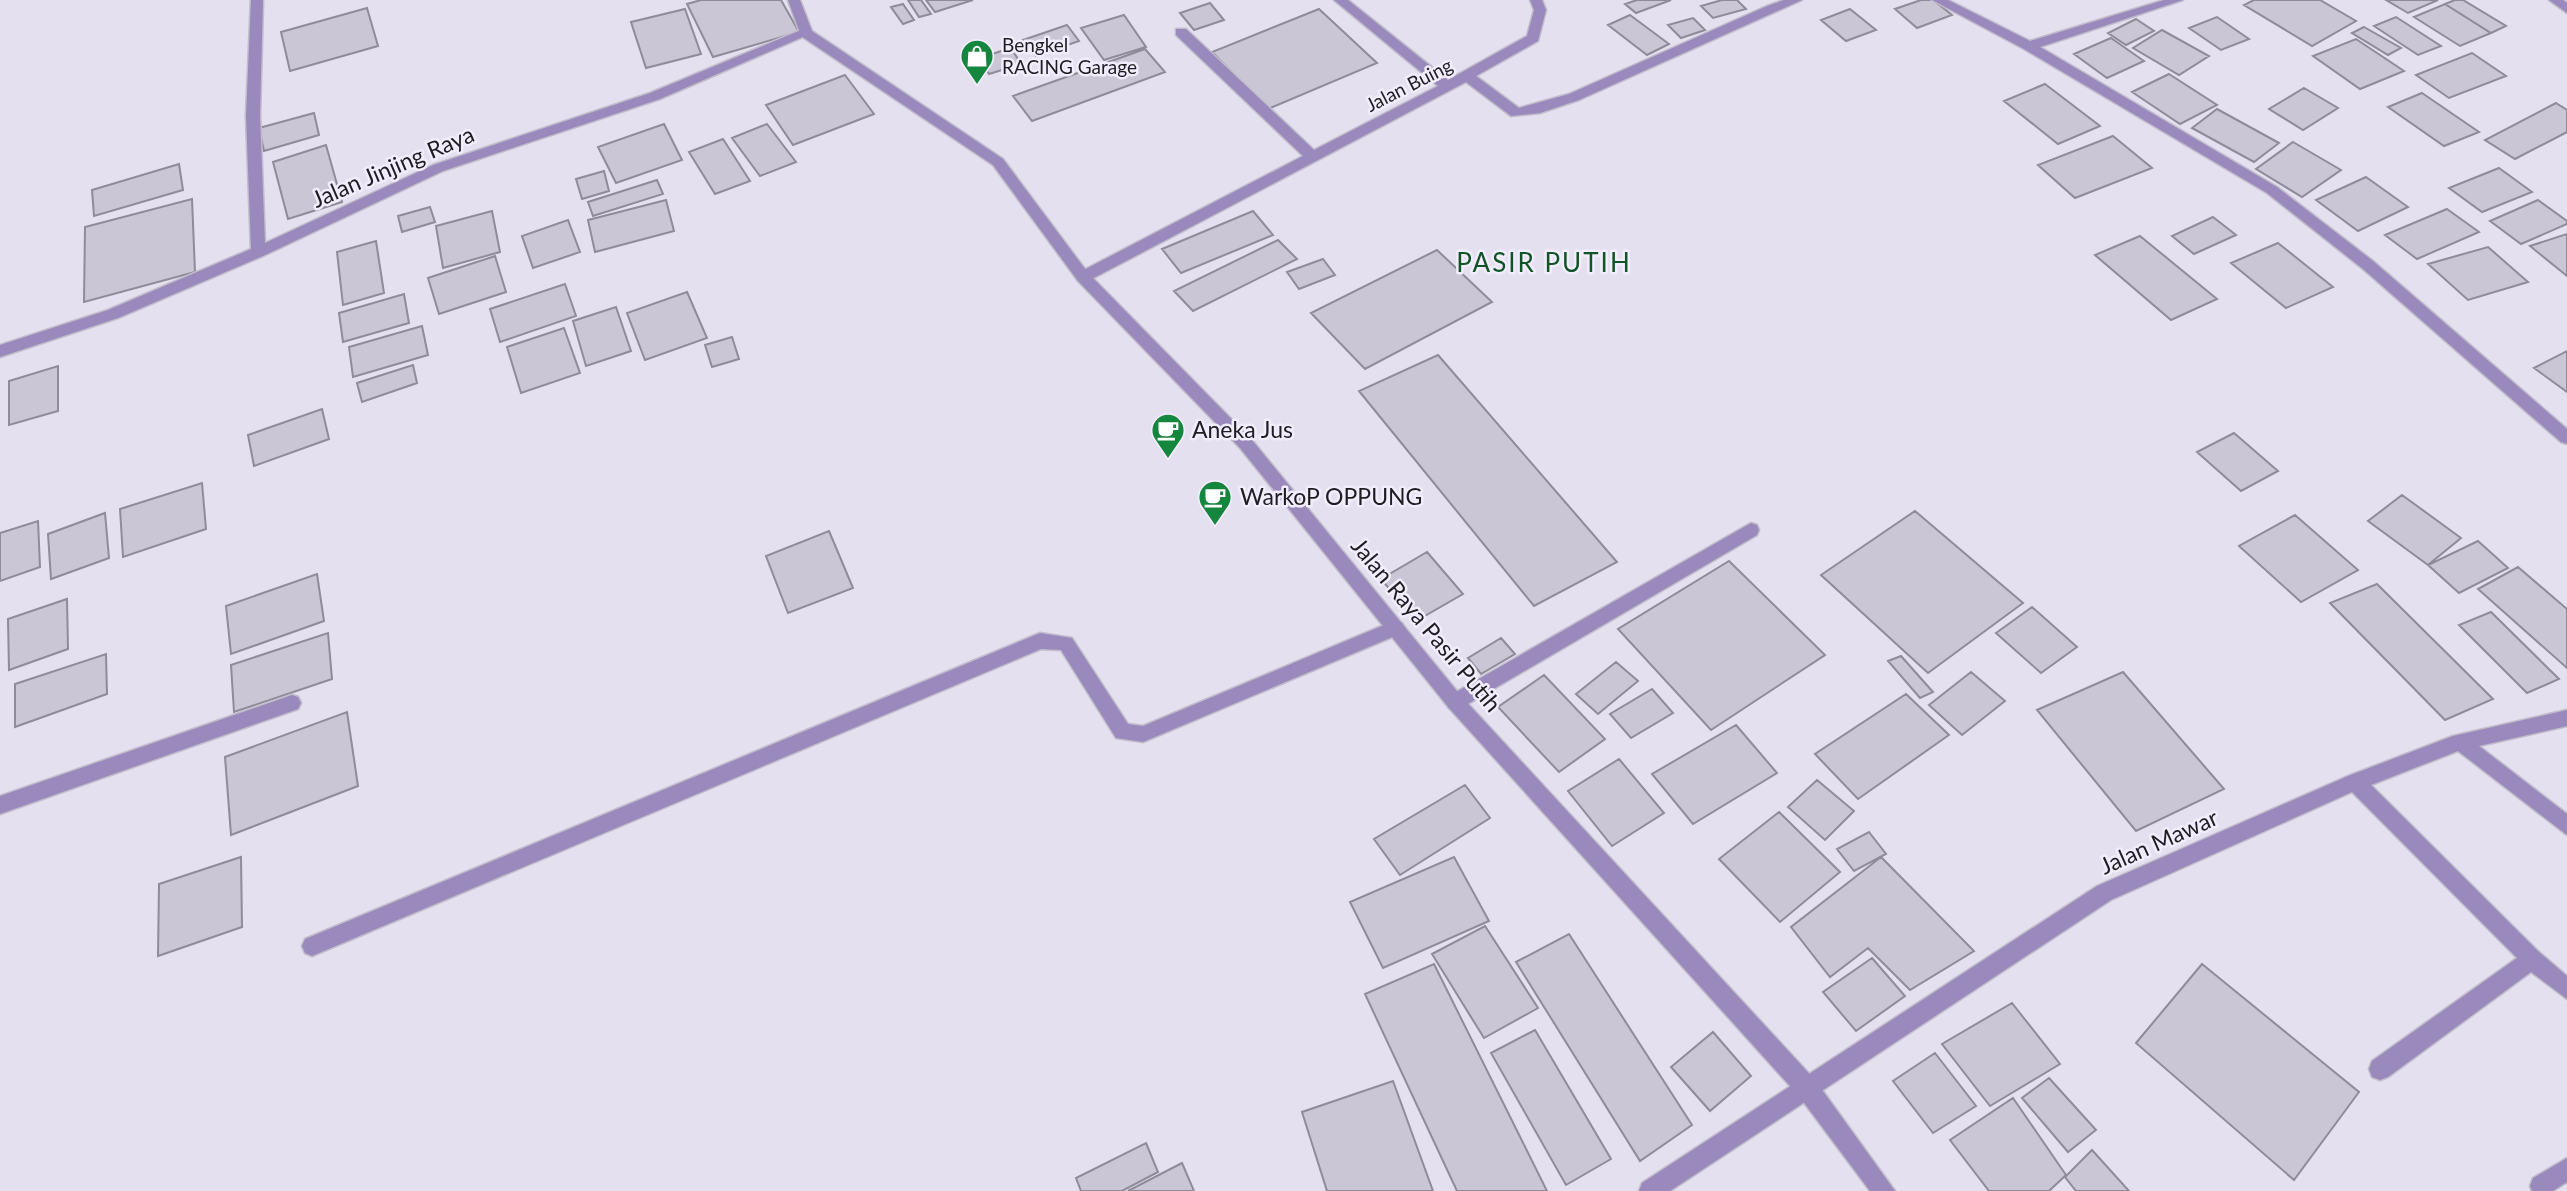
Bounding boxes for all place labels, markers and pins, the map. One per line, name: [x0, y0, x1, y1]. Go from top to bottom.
place label: Bengkel RACING Garage: [1002, 33, 1137, 78]
shop icon: Bengkel RACING Garage: [958, 37, 996, 86]
cafe icon: Aneka Jus: [1149, 411, 1187, 460]
place label: Aneka Jus: [1192, 415, 1293, 443]
cafe icon: WarkoP OPPUNG: [1196, 478, 1234, 527]
place label: WarkoP OPPUNG: [1240, 482, 1422, 510]

